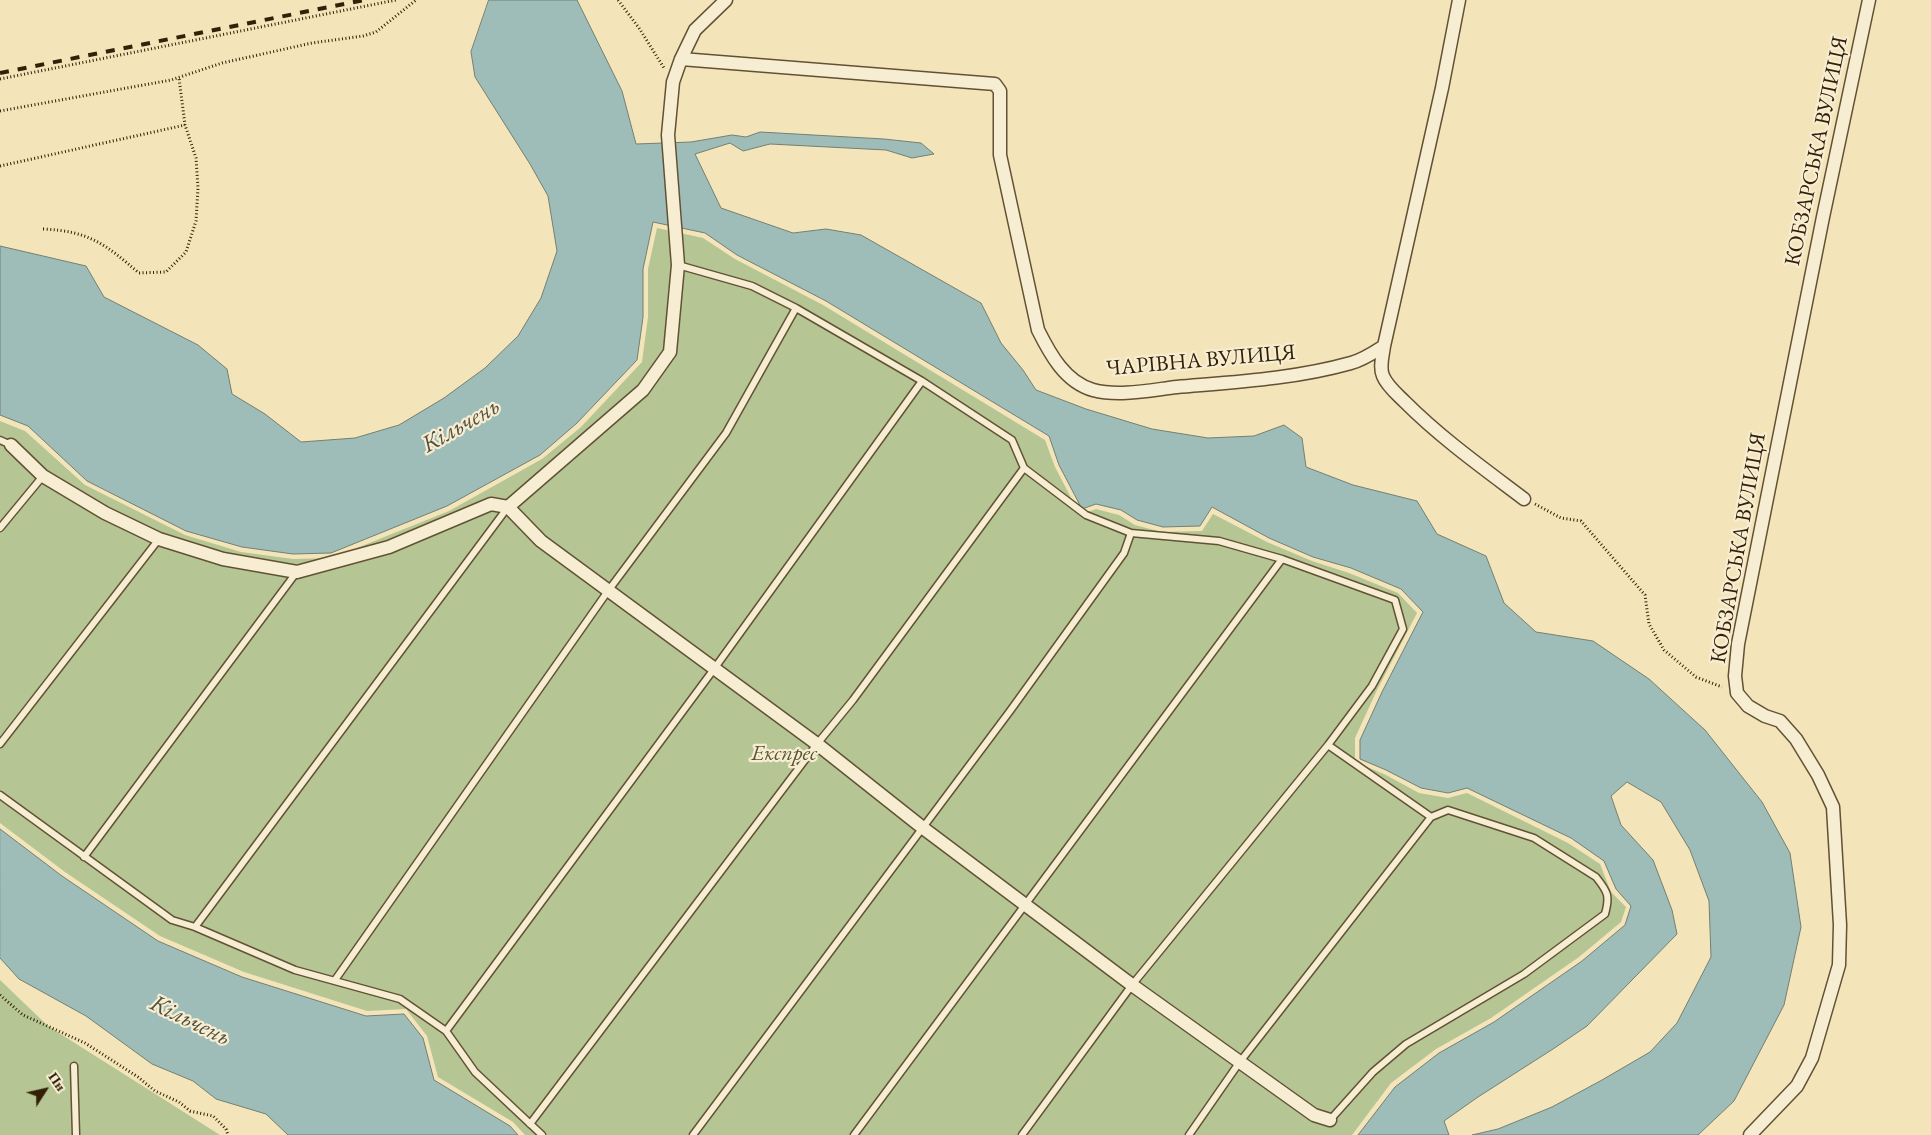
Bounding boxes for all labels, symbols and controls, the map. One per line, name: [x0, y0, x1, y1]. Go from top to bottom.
street label: КОБЗАРСЬКА ВУЛИЦЯ: [1780, 34, 1854, 268]
street label: ЧАРІВНА ВУЛИЦЯ: [1105, 340, 1297, 382]
water label: Кільчень: [417, 392, 505, 460]
street label: КОБЗАРСЬКА ВУЛИЦЯ: [1706, 431, 1772, 665]
park label: Експрес: [751, 741, 817, 767]
water label: Кільчень: [145, 989, 235, 1053]
north arrow: [20, 1065, 70, 1115]
text: Пн: [44, 1068, 70, 1094]

